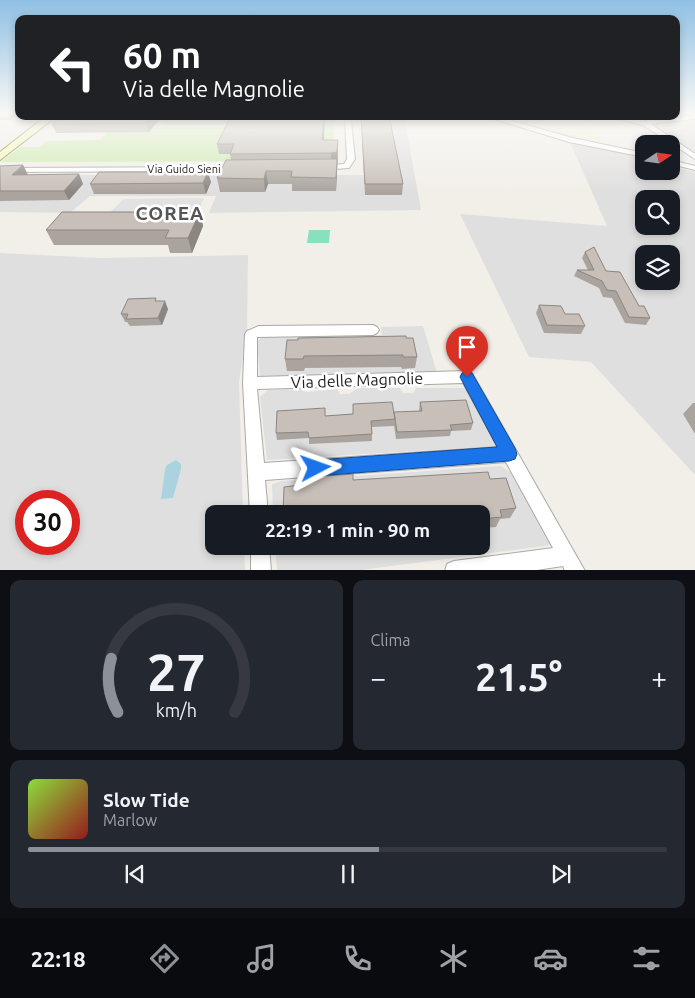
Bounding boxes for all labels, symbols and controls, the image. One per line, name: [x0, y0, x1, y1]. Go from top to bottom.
icon: left: [40, 35, 105, 100]
text: 60 m: [123, 35, 201, 75]
text: Via delle Magnolie: [123, 76, 305, 101]
north arrow: [635, 135, 680, 180]
map controls: [635, 135, 680, 290]
street label: Via Guido Sieni: [147, 163, 221, 175]
button: search: [635, 190, 680, 235]
district label: COREA: [136, 202, 204, 224]
button: layers: [635, 245, 680, 290]
pin: [446, 326, 488, 377]
icon: arrive: [453, 333, 481, 361]
street label: Via delle Magnolie: [291, 369, 423, 391]
position arrow: [289, 441, 341, 493]
speed limit sign: 30: [15, 490, 80, 555]
text: 22:19 · 1 min · 90 m: [265, 519, 430, 541]
text: Clima: [371, 631, 410, 649]
text: 27: [147, 643, 206, 701]
text: 21.5°: [475, 656, 562, 698]
text: −: [371, 662, 386, 693]
text: +: [651, 662, 667, 693]
text: km/h: [156, 700, 197, 720]
text: Slow Tide: [103, 789, 190, 811]
text: Marlow: [103, 811, 157, 829]
icon: previous: [121, 860, 149, 888]
icon: pause: [334, 860, 362, 888]
icon: next: [547, 860, 575, 888]
icon: directions: [147, 941, 182, 976]
icon: music: [244, 941, 279, 976]
icon: phone: [340, 941, 375, 976]
icon: climate: [436, 941, 471, 976]
icon: car: [533, 941, 568, 976]
icon: filters: [629, 941, 664, 976]
text: 22:18: [31, 946, 86, 971]

